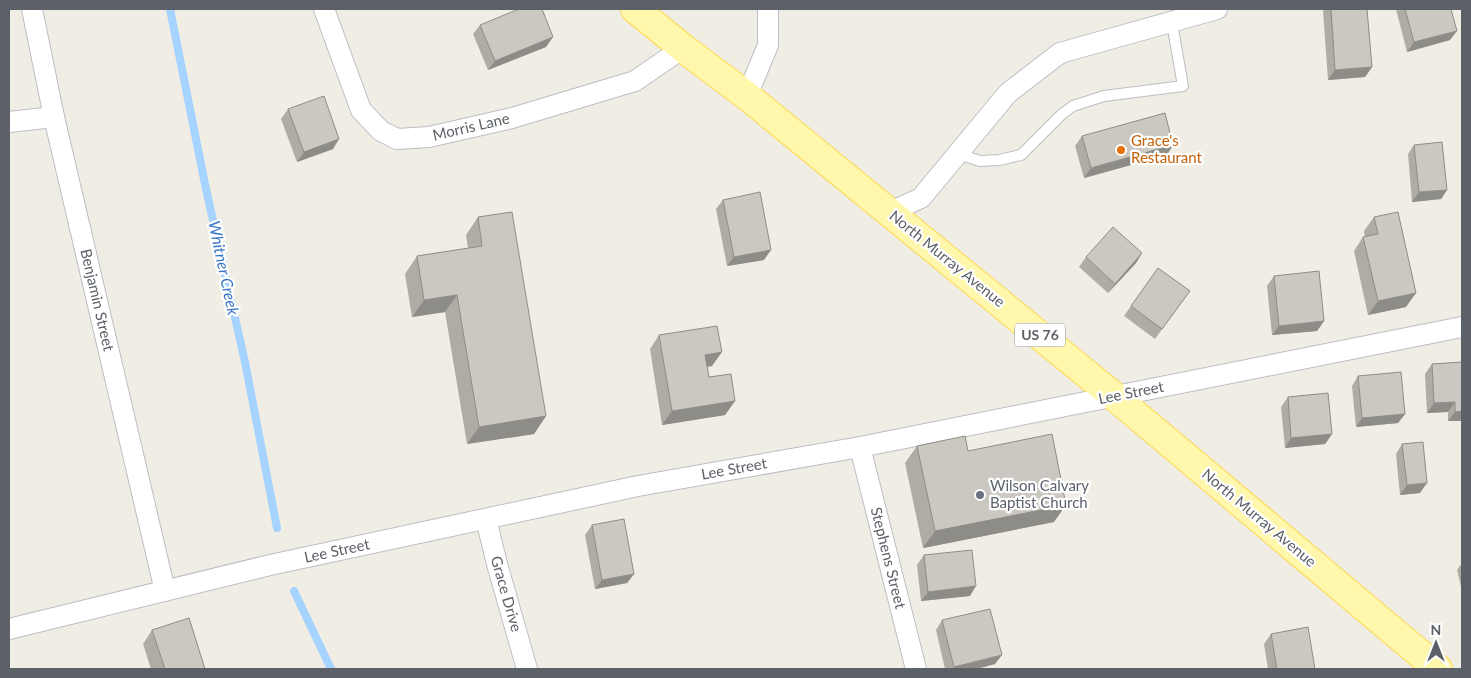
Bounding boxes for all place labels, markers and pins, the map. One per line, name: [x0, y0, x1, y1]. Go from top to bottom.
place label: Grace's Restaurant: [1131, 131, 1203, 166]
marker: Grace's Restaurant: [1115, 144, 1127, 156]
place label: Wilson Calvary Baptist Church: [990, 476, 1089, 511]
marker: Wilson Calvary Baptist Church: [974, 489, 986, 501]

